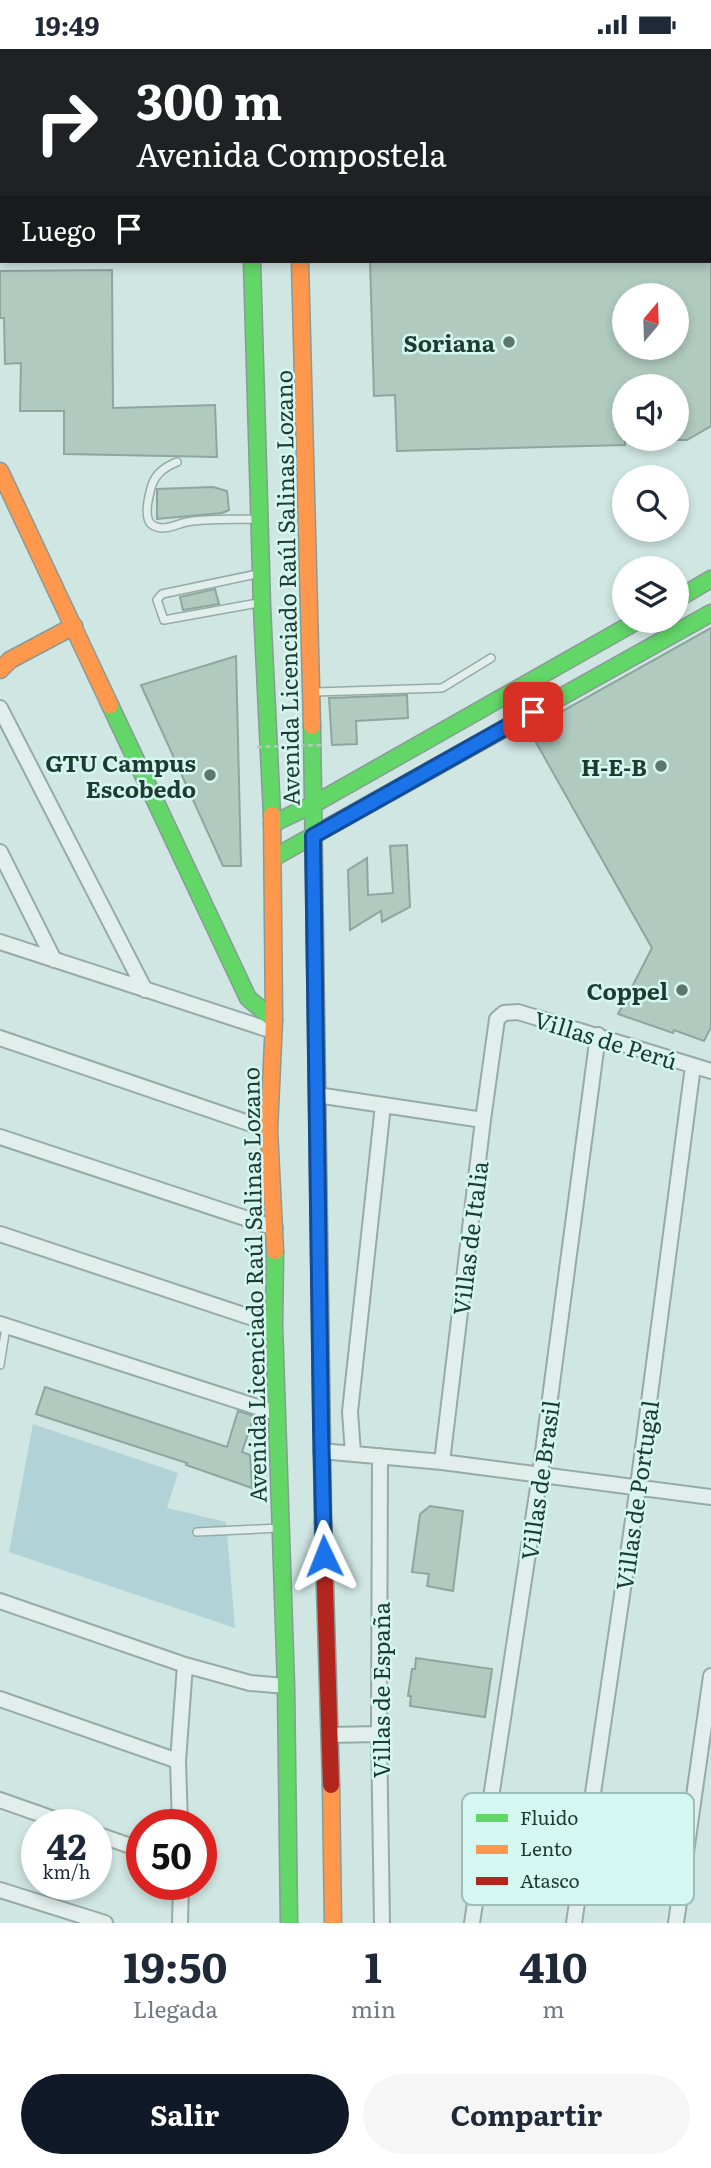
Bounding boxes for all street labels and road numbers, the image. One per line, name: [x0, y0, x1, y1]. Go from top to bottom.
street label: Avenida Licenciado Raúl Salinas Lozano: [265, 370, 307, 806]
street label: Villas de Perú: [530, 1001, 682, 1077]
street label: Avenida Licenciado Raúl Salinas Lozano: [232, 1067, 274, 1503]
street label: Villas de Italia: [443, 1158, 495, 1317]
street label: Villas de Portugal: [606, 1397, 666, 1592]
street label: Villas de Brasil: [511, 1398, 567, 1562]
street label: Villas de España: [363, 1601, 397, 1778]

